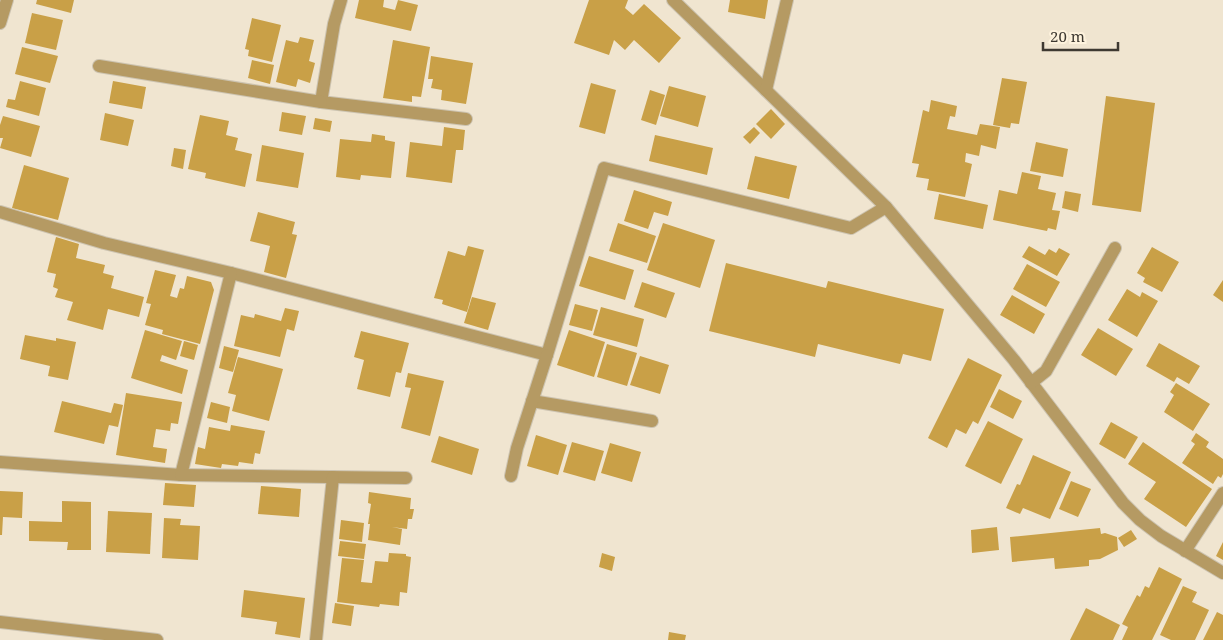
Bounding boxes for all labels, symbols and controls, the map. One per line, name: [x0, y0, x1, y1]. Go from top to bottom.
scale bar: [1043, 20, 1118, 52]
text: 20 m: [1050, 26, 1085, 46]

